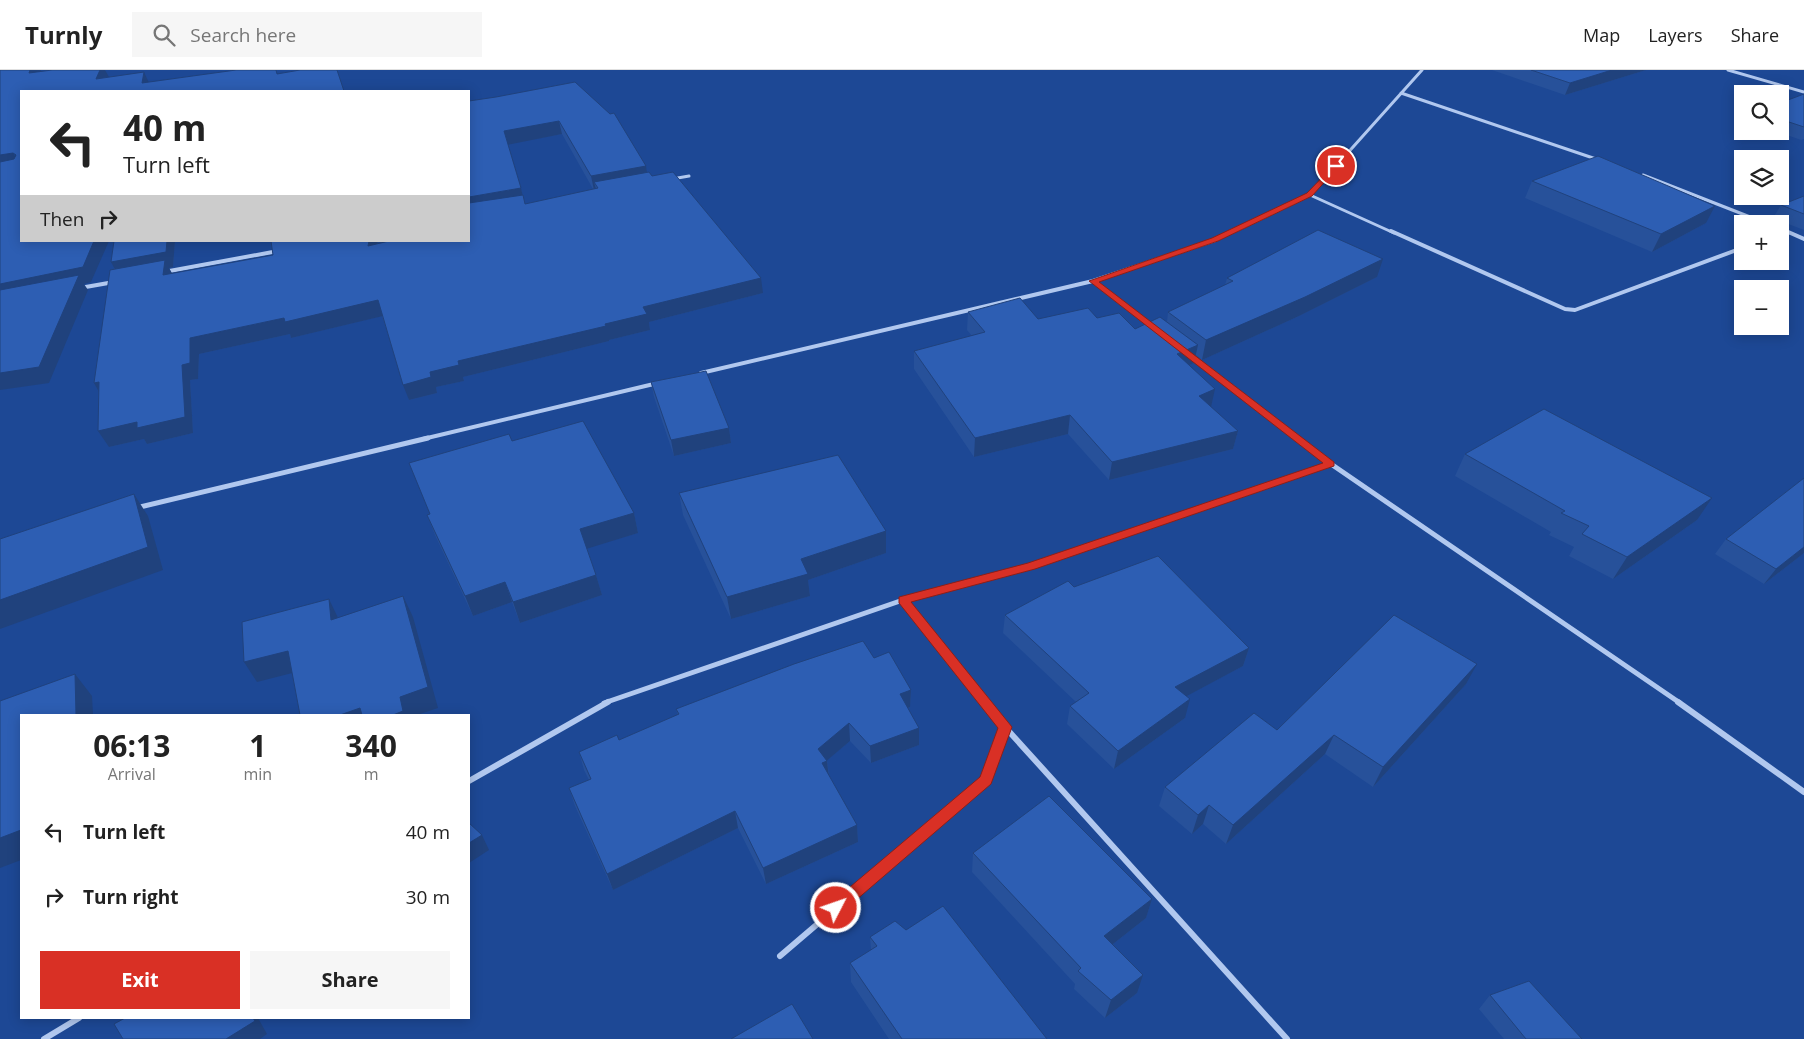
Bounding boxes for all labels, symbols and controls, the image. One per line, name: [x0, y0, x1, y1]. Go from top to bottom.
search box: [132, 12, 482, 57]
text: Turnly: [25, 18, 102, 51]
icon: search: [150, 21, 178, 49]
text: Search here: [190, 22, 296, 48]
text: Map: [1583, 23, 1620, 47]
text: Layers: [1648, 23, 1703, 47]
text: Share: [1731, 23, 1779, 47]
map controls: [1734, 85, 1789, 335]
button: search: [1734, 85, 1789, 140]
text: 40 m: [123, 104, 206, 151]
icon: left: [40, 110, 105, 175]
pin: [1315, 145, 1357, 187]
text: Turn left: [123, 149, 210, 179]
button: layers: [1734, 150, 1789, 205]
icon: arrive: [1322, 152, 1350, 180]
icon: right: [94, 205, 122, 233]
text: Then: [40, 206, 84, 232]
button: +: [1734, 215, 1789, 270]
button: −: [1734, 280, 1789, 335]
text: 06:13: [93, 725, 170, 766]
text: 1: [249, 725, 266, 766]
text: 340: [345, 725, 397, 766]
text: Arrival: [108, 763, 156, 785]
text: min: [244, 763, 272, 785]
text: m: [364, 763, 379, 785]
icon: left: [40, 818, 68, 846]
text: Turn left: [83, 819, 165, 845]
text: 40 m: [406, 819, 450, 845]
position arrow: [809, 881, 861, 933]
icon: right: [40, 883, 68, 911]
text: Turn right: [83, 884, 178, 910]
text: 30 m: [406, 884, 450, 910]
button: Exit: [40, 951, 240, 1009]
button: Share: [250, 951, 450, 1009]

